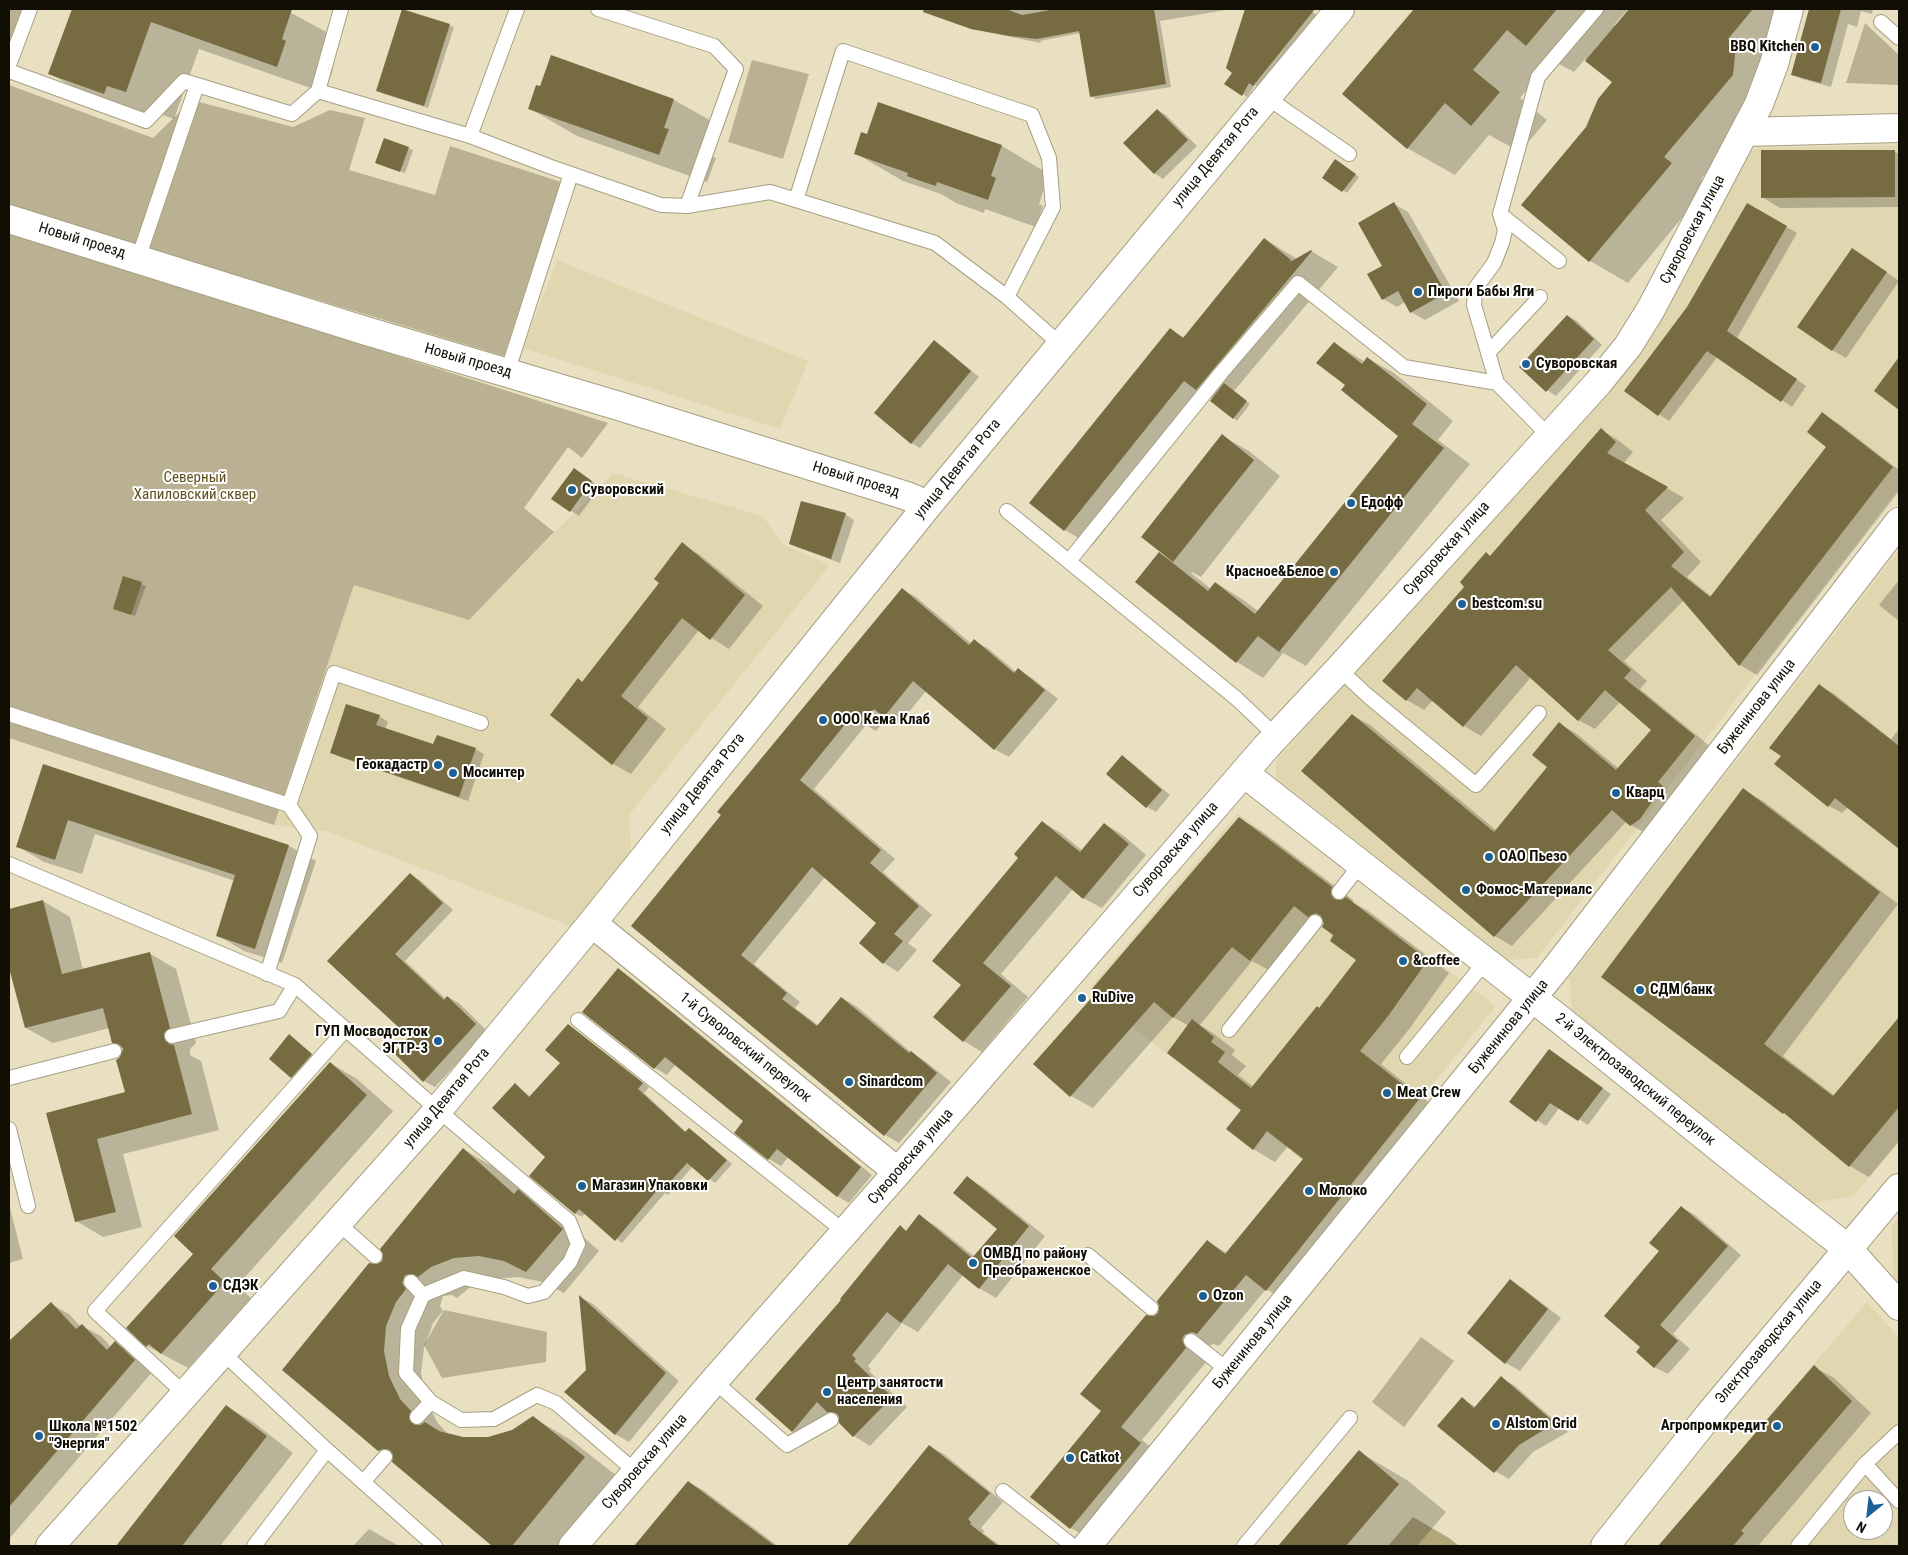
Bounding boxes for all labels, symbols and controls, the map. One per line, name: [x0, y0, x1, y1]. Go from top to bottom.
place label: BBQ Kitchen: [1730, 38, 1805, 56]
marker: BBQ Kitchen: [1809, 41, 1821, 53]
street label: улица Девятая Рота: [1169, 103, 1263, 211]
street label: Суворовская улица: [1657, 173, 1729, 287]
street label: Новый проезд: [36, 219, 128, 263]
place label: Пироги Бабы Яги: [1428, 283, 1534, 301]
marker: Пироги Бабы Яги: [1412, 286, 1424, 298]
street label: Новый проезд: [422, 340, 514, 382]
place label: Суворовская: [1536, 355, 1617, 373]
marker: Суворовская: [1520, 358, 1532, 370]
street label: улица Девятая Рота: [911, 415, 1005, 523]
street label: Новый проезд: [810, 458, 902, 502]
park label: Северный Хапиловский сквер: [134, 469, 256, 504]
place label: Суворовский: [582, 481, 664, 499]
marker: Суворовский: [566, 484, 578, 496]
place label: Едофф: [1361, 494, 1403, 512]
marker: Едофф: [1345, 497, 1357, 509]
street label: Суворовская улица: [1400, 498, 1494, 600]
place label: Красное&Белое: [1226, 563, 1324, 581]
marker: Красное&Белое: [1328, 566, 1340, 578]
place label: bestcom.su: [1472, 595, 1542, 613]
marker: bestcom.su: [1456, 598, 1468, 610]
street label: Буженинова улица: [1714, 656, 1800, 758]
place label: ООО Кема Клаб: [833, 711, 930, 729]
marker: ООО Кема Клаб: [817, 714, 829, 726]
street label: улица Девятая Рота: [657, 730, 749, 838]
place label: Геокадастр: [356, 756, 428, 774]
marker: Геокадастр: [432, 759, 444, 771]
place label: Мосинтер: [463, 764, 525, 782]
marker: Мосинтер: [447, 767, 459, 779]
place label: Кварц: [1626, 784, 1665, 802]
marker: Кварц: [1610, 787, 1622, 799]
street label: Суворовская улица: [1130, 799, 1222, 901]
place label: ОАО Пьезо: [1499, 848, 1567, 866]
marker: ОАО Пьезо: [1483, 851, 1495, 863]
place label: Фомос-Материалс: [1476, 881, 1592, 899]
marker: Фомос-Материалс: [1460, 884, 1472, 896]
place label: &coffee: [1413, 952, 1460, 970]
marker: &coffee: [1397, 955, 1409, 967]
street label: Буженинова улица: [1465, 976, 1553, 1078]
place label: СДМ банк: [1650, 981, 1713, 999]
marker: СДМ банк: [1634, 984, 1646, 996]
street label: 1-й Суворовский переулок: [675, 989, 815, 1107]
place label: RuDive: [1092, 989, 1134, 1007]
marker: RuDive: [1076, 992, 1088, 1004]
street label: 2-й Электрозаводский переулок: [1551, 1010, 1719, 1150]
place label: ГУП Мосводосток ЭГТР-3: [315, 1023, 428, 1058]
marker: ГУП Мосводосток ЭГТР-3: [432, 1035, 444, 1047]
street label: улица Девятая Рота: [400, 1044, 494, 1152]
place label: Sinardcom: [859, 1073, 923, 1091]
marker: Sinardcom: [843, 1076, 855, 1088]
place label: Meat Crew: [1397, 1084, 1461, 1102]
marker: Meat Crew: [1381, 1087, 1393, 1099]
street label: Суворовская улица: [865, 1106, 957, 1208]
place label: Магазин Упаковки: [592, 1177, 708, 1195]
marker: Магазин Упаковки: [576, 1180, 588, 1192]
place label: Молоко: [1319, 1182, 1367, 1200]
marker: Молоко: [1303, 1185, 1315, 1197]
place label: ОМВД по району Преображенское: [983, 1245, 1091, 1280]
marker: ОМВД по району Преображенское: [967, 1257, 979, 1269]
street label: Электрозаводская улица: [1712, 1276, 1826, 1408]
place label: СДЭК: [223, 1277, 258, 1295]
marker: СДЭК: [207, 1280, 219, 1292]
place label: Ozon: [1213, 1287, 1244, 1305]
marker: Ozon: [1197, 1290, 1209, 1302]
street label: Буженинова улица: [1209, 1291, 1297, 1393]
place label: Центр занятости населения: [837, 1374, 943, 1409]
marker: Центр занятости населения: [821, 1386, 833, 1398]
street label: Суворовская улица: [599, 1411, 691, 1513]
place label: Alstom Grid: [1506, 1415, 1577, 1433]
place label: Агропромкредит: [1661, 1417, 1767, 1435]
place label: Школа №1502 "Энергия": [49, 1418, 137, 1453]
marker: Alstom Grid: [1490, 1418, 1502, 1430]
marker: Агропромкредит: [1771, 1420, 1783, 1432]
marker: Школа №1502 "Энергия": [33, 1430, 45, 1442]
place label: Catkot: [1080, 1449, 1119, 1467]
marker: Catkot: [1064, 1452, 1076, 1464]
north arrow: [1843, 1490, 1893, 1540]
text: N: [1854, 1518, 1869, 1536]

